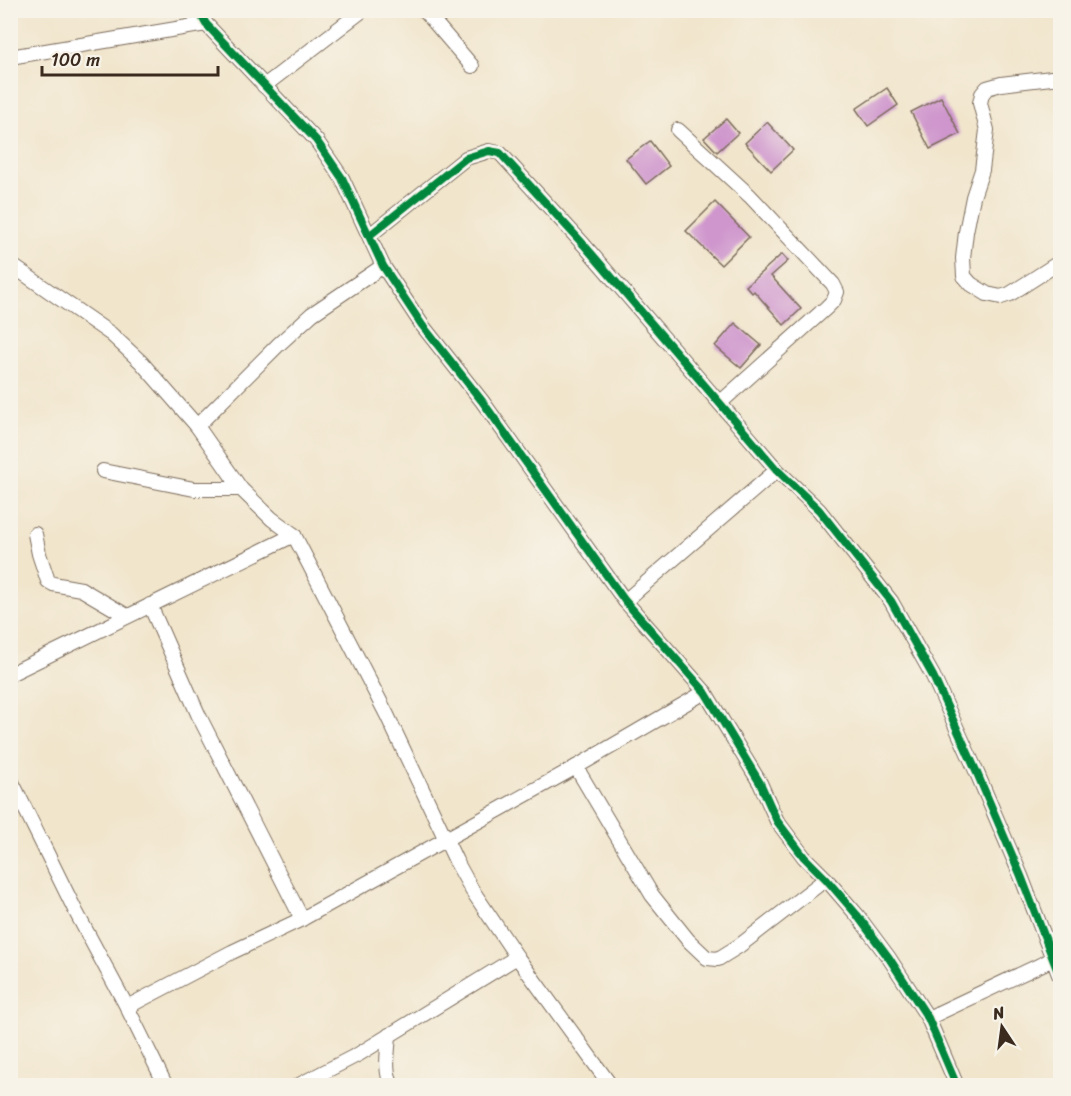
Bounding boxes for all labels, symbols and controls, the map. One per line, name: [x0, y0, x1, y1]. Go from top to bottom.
scale bar: [42, 39, 218, 77]
text: 100 m: [51, 44, 100, 76]
north arrow: [972, 997, 1032, 1057]
text: N: [989, 997, 1008, 1028]

